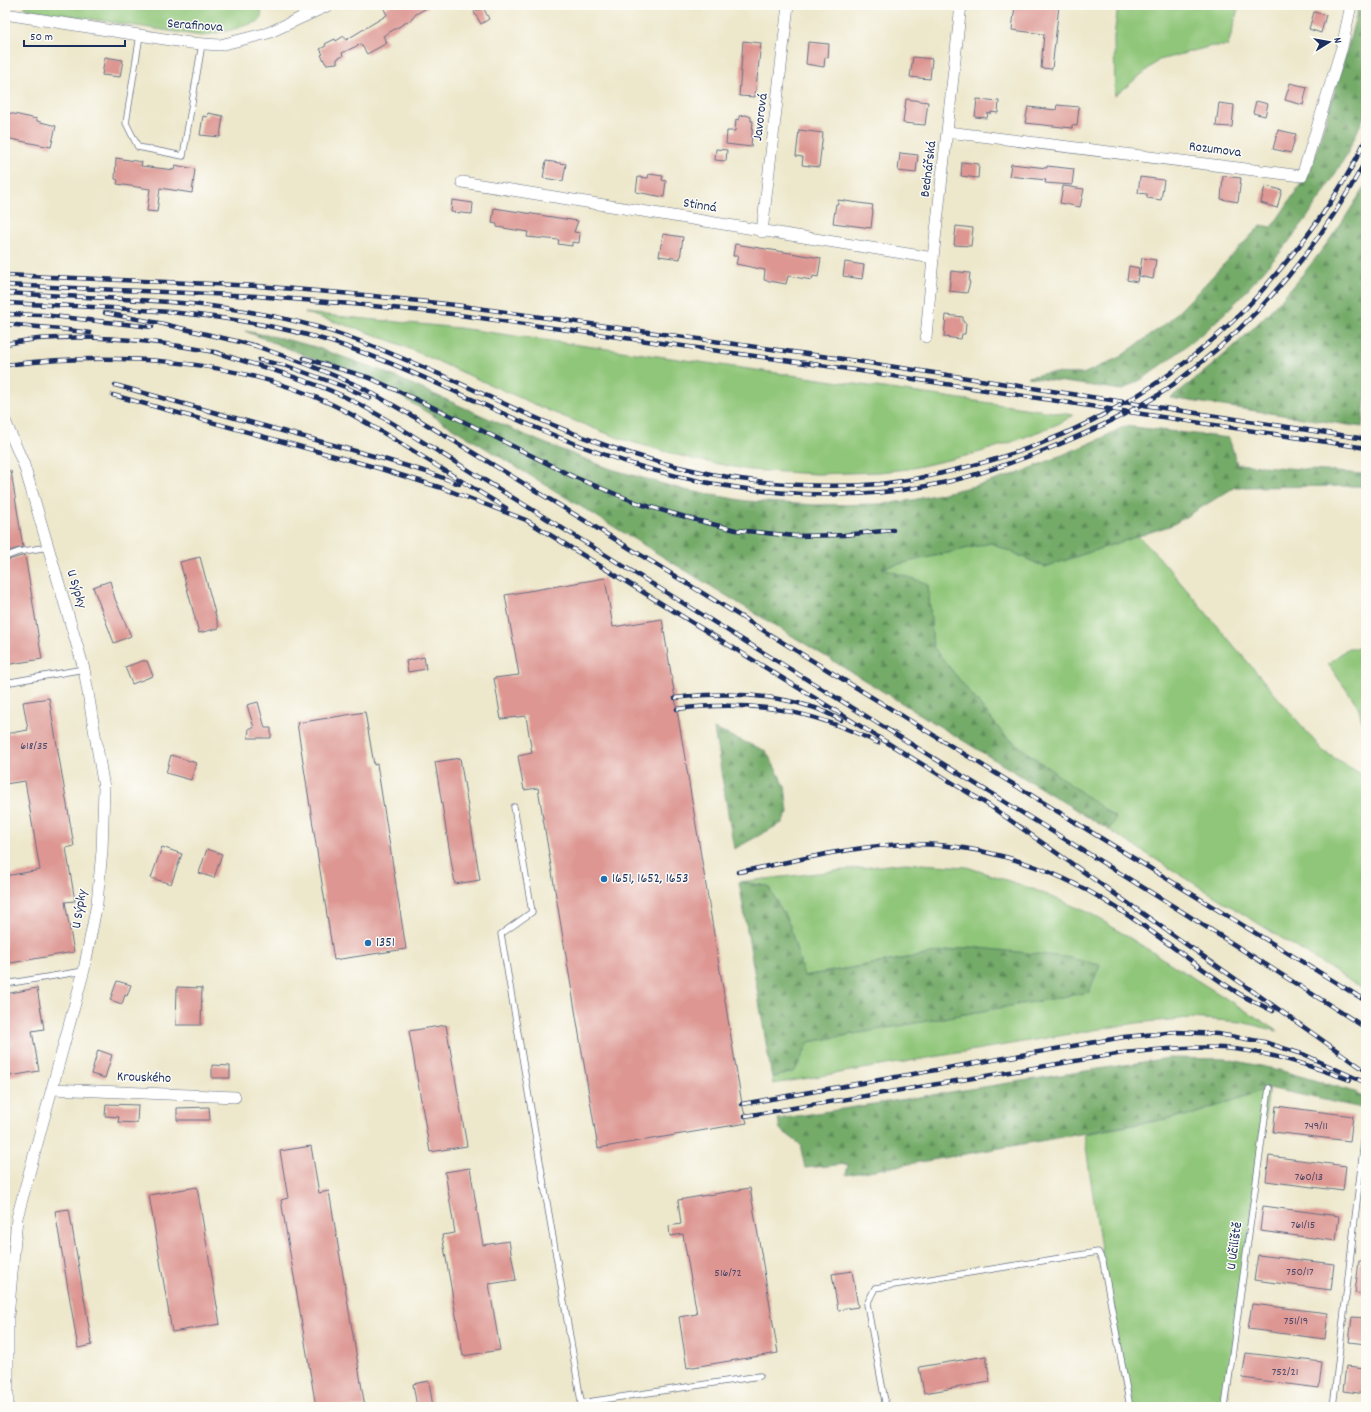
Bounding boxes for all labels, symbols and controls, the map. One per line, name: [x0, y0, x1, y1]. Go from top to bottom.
street label: Serafinova: [167, 14, 224, 38]
scale bar: [24, 22, 125, 48]
north arrow: [1309, 22, 1349, 62]
text: 50 m: [30, 29, 53, 46]
text: N: [1328, 36, 1345, 45]
street label: Javorová: [748, 92, 774, 142]
street label: Rozumova: [1188, 137, 1243, 163]
street label: Bednářská: [916, 140, 942, 198]
street label: Stinná: [682, 193, 718, 219]
street label: U Sýpky: [61, 567, 91, 611]
house number: 618/35: [20, 738, 48, 755]
place label: 1651, 1652, 1653: [612, 869, 688, 889]
marker: 1651, 1652, 1653: [599, 874, 609, 884]
street label: U Sýpky: [67, 888, 93, 930]
place label: 1351: [376, 933, 395, 953]
marker: 1351: [363, 938, 373, 948]
street label: Krouského: [117, 1067, 171, 1089]
house number: 749/11: [1304, 1118, 1328, 1135]
house number: 760/13: [1295, 1169, 1323, 1186]
house number: 761/15: [1291, 1217, 1315, 1234]
street label: U Učiliště: [1222, 1221, 1248, 1271]
house number: 750/17: [1286, 1264, 1314, 1281]
house number: 516/72: [714, 1265, 742, 1282]
house number: 751/19: [1284, 1313, 1308, 1330]
house number: 752/21: [1272, 1364, 1298, 1381]

